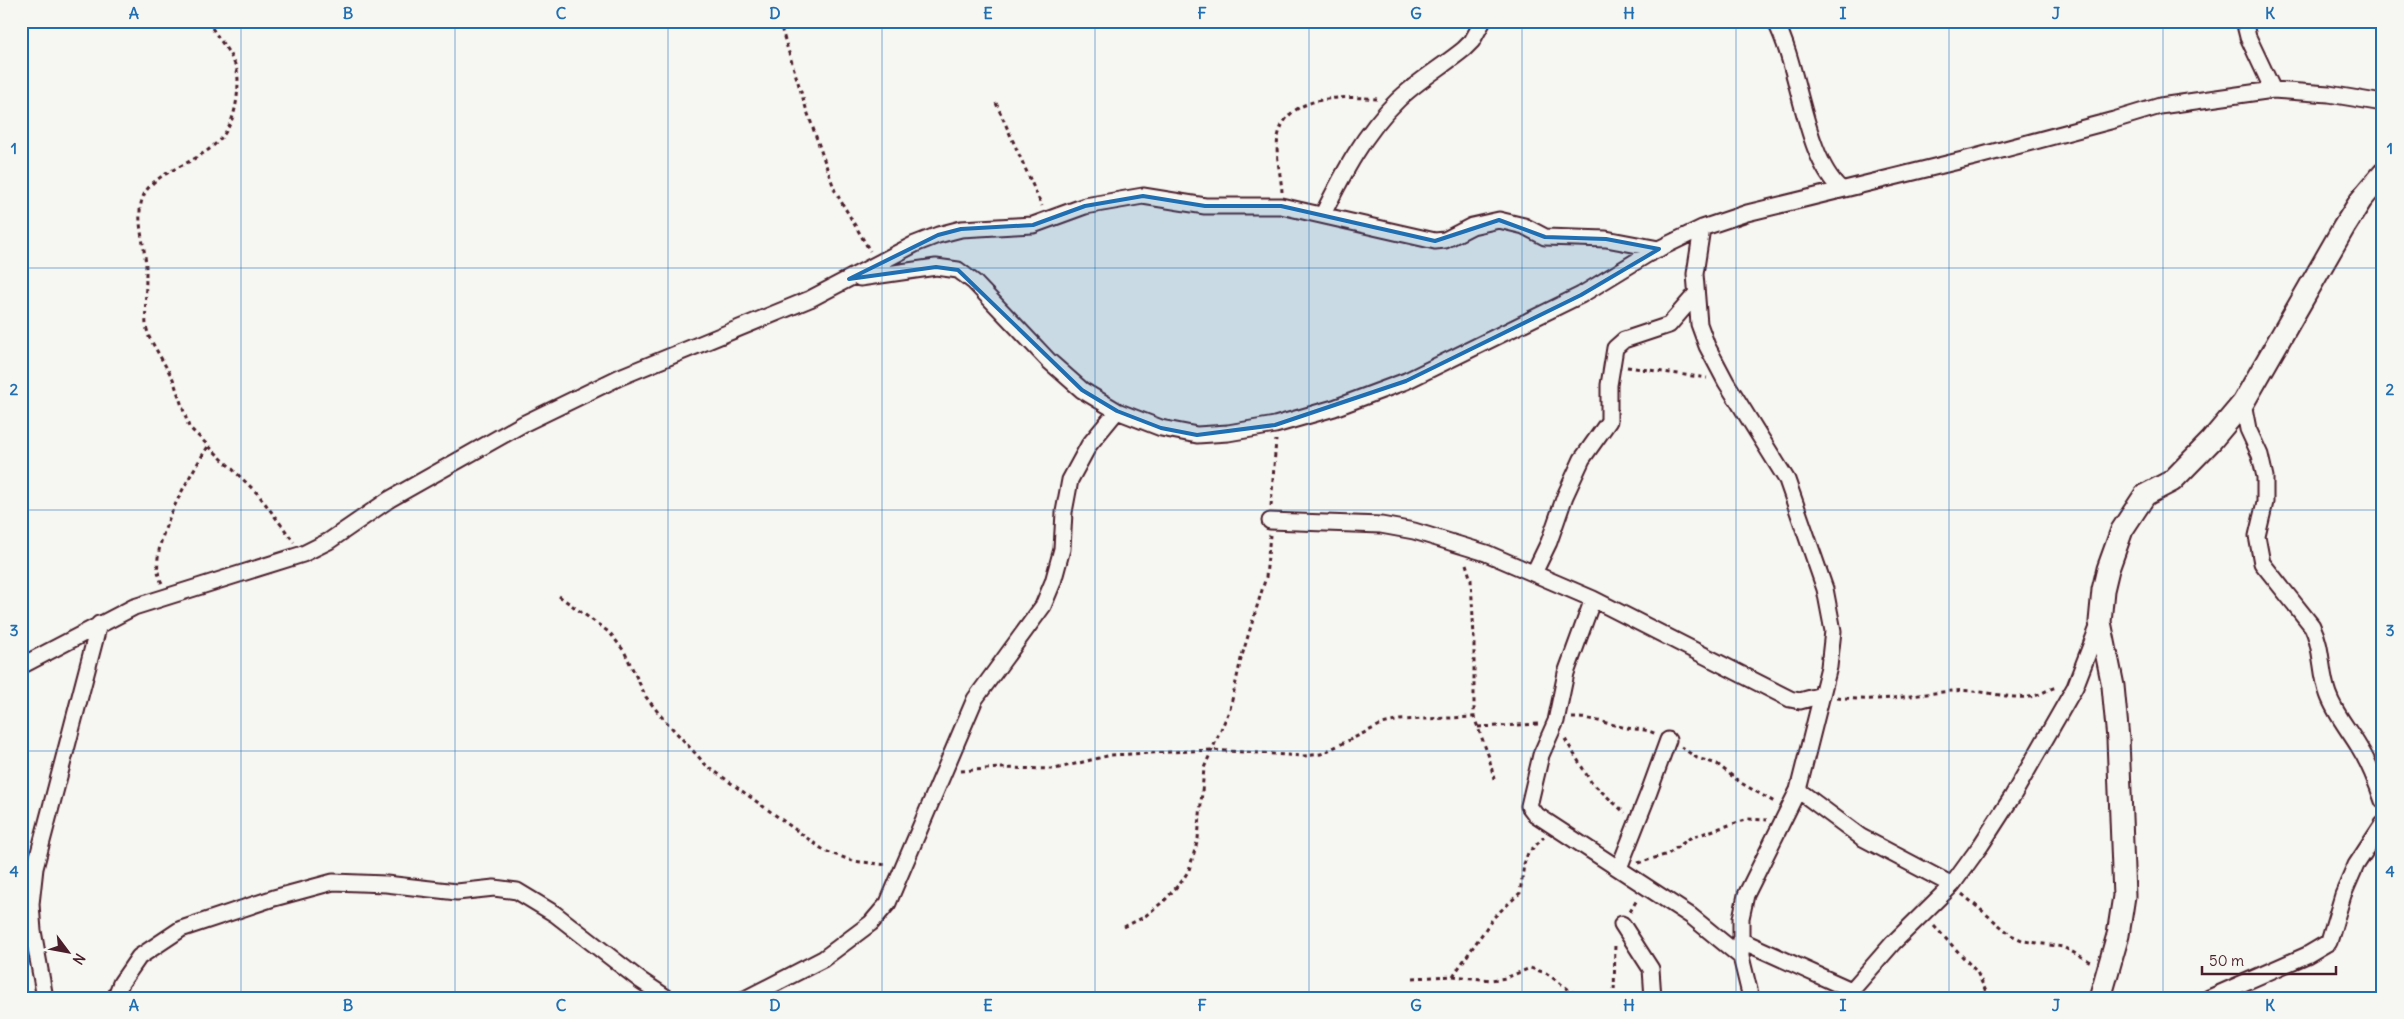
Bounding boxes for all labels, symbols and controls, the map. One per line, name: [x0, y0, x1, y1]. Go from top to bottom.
text: A: [129, 3, 139, 23]
text: B: [343, 3, 354, 23]
text: C: [556, 3, 567, 23]
text: D: [769, 3, 781, 23]
text: E: [983, 3, 993, 23]
text: F: [1197, 3, 1207, 23]
text: G: [1410, 3, 1422, 23]
text: H: [1623, 3, 1635, 23]
text: I: [1840, 3, 1847, 23]
text: J: [2052, 3, 2061, 23]
text: K: [2265, 3, 2275, 23]
text: 1: [11, 138, 17, 158]
text: 1: [2387, 138, 2393, 158]
text: 2: [10, 379, 19, 399]
text: 2: [2386, 379, 2395, 399]
text: 3: [9, 620, 19, 640]
text: 3: [2385, 620, 2395, 640]
text: 4: [9, 861, 19, 881]
text: 4: [2385, 861, 2395, 881]
north arrow: [42, 926, 92, 976]
scale bar: [2202, 944, 2335, 976]
text: N: [69, 950, 89, 968]
text: 50 m: [2209, 951, 2244, 970]
text: A: [129, 995, 139, 1015]
text: B: [343, 995, 354, 1015]
text: C: [556, 995, 567, 1015]
text: D: [769, 995, 781, 1015]
text: E: [983, 995, 993, 1015]
text: F: [1197, 995, 1207, 1015]
text: G: [1410, 995, 1422, 1015]
text: H: [1623, 995, 1635, 1015]
text: I: [1840, 995, 1847, 1015]
text: J: [2052, 995, 2061, 1015]
text: K: [2265, 995, 2275, 1015]

